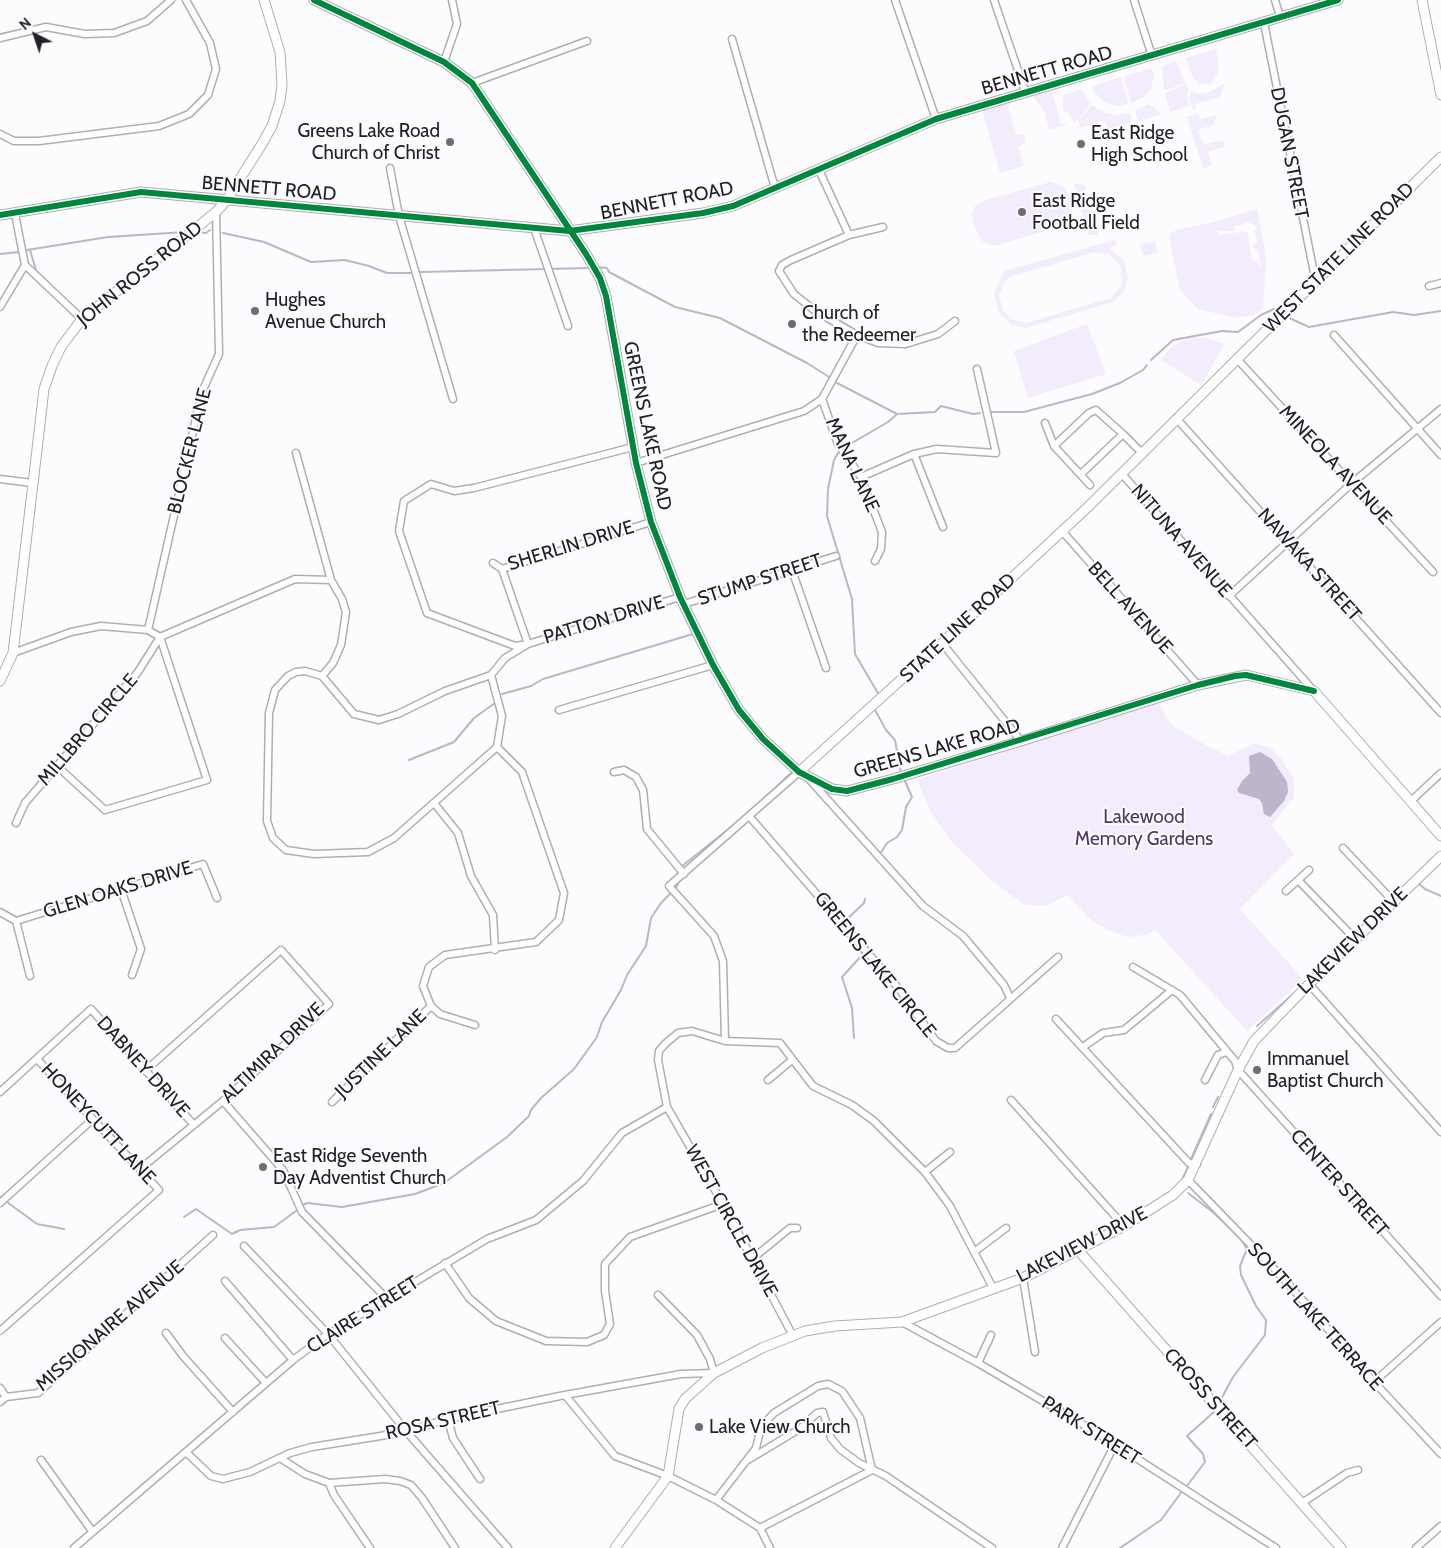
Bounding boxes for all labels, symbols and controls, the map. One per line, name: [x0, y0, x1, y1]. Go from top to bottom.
north arrow: [10, 10, 60, 60]
text: N: [16, 14, 35, 34]
street label: BENNETT ROAD: [979, 41, 1115, 101]
street label: DUGAN STREET: [1265, 85, 1313, 221]
place label: Greens Lake Road Church of Christ: [297, 120, 440, 164]
place label: East Ridge High School: [1091, 122, 1188, 166]
marker: Greens Lake Road Church of Christ: [444, 136, 456, 148]
marker: East Ridge High School: [1075, 138, 1087, 150]
street label: BENNETT ROAD: [201, 172, 337, 206]
street label: BENNETT ROAD: [599, 177, 735, 225]
street label: WEST STATE LINE ROAD: [1259, 178, 1419, 338]
place label: East Ridge Football Field: [1032, 190, 1140, 234]
marker: East Ridge Football Field: [1016, 206, 1028, 218]
street label: JOHN ROSS ROAD: [73, 217, 207, 331]
place label: Hughes Avenue Church: [265, 289, 386, 333]
place label: Church of the Redeemer: [802, 302, 916, 346]
marker: Hughes Avenue Church: [249, 305, 261, 317]
marker: Church of the Redeemer: [786, 318, 798, 330]
street label: GREENS LAKE ROAD: [618, 339, 676, 513]
street label: BLOCKER LANE: [163, 386, 217, 516]
street label: MINEOLA AVENUE: [1274, 401, 1396, 529]
street label: MANA LANE: [820, 414, 884, 516]
street label: NITUNA AVENUE: [1126, 480, 1236, 602]
street label: NAWAKA STREET: [1252, 504, 1366, 626]
street label: SHERLIN DRIVE: [505, 516, 637, 576]
street label: STUMP STREET: [695, 549, 825, 611]
street label: BELL AVENUE: [1083, 557, 1177, 659]
street label: STATE LINE ROAD: [895, 569, 1021, 687]
street label: PATTON DRIVE: [541, 591, 667, 649]
street label: MILLBRO CIRCLE: [33, 669, 143, 791]
street label: GREENS LAKE ROAD: [851, 714, 1023, 784]
park label: Lakewood Memory Gardens: [1075, 806, 1213, 850]
street label: GLEN OAKS DRIVE: [41, 856, 195, 924]
street label: LAKEVIEW DRIVE: [1293, 883, 1413, 999]
street label: GREENS LAKE CIRCLE: [809, 888, 941, 1042]
street label: ALTIMIRA DRIVE: [217, 998, 329, 1108]
street label: JUSTINE LANE: [331, 1005, 431, 1103]
street label: DABNEY DRIVE: [92, 1012, 194, 1122]
place label: Immanuel Baptist Church: [1267, 1048, 1384, 1092]
street label: HONEYCUTT LANE: [36, 1059, 160, 1189]
marker: Immanuel Baptist Church: [1251, 1064, 1263, 1076]
street label: CENTER STREET: [1285, 1125, 1393, 1241]
street label: WEST CIRCLE DRIVE: [680, 1141, 782, 1301]
place label: East Ridge Seventh Day Adventist Church: [273, 1145, 446, 1189]
marker: East Ridge Seventh Day Adventist Church: [257, 1161, 269, 1173]
street label: LAKEVIEW DRIVE: [1013, 1202, 1151, 1288]
street label: SOUTH LAKE TERRACE: [1243, 1238, 1387, 1396]
street label: MISSIONAIRE AVENUE: [31, 1256, 189, 1396]
street label: CLAIRE STREET: [303, 1271, 423, 1359]
street label: CROSS STREET: [1159, 1344, 1261, 1454]
street label: PARK STREET: [1037, 1392, 1145, 1470]
street label: ROSA STREET: [383, 1397, 503, 1445]
place label: Lake View Church: [709, 1416, 851, 1438]
marker: Lake View Church: [693, 1421, 705, 1433]

